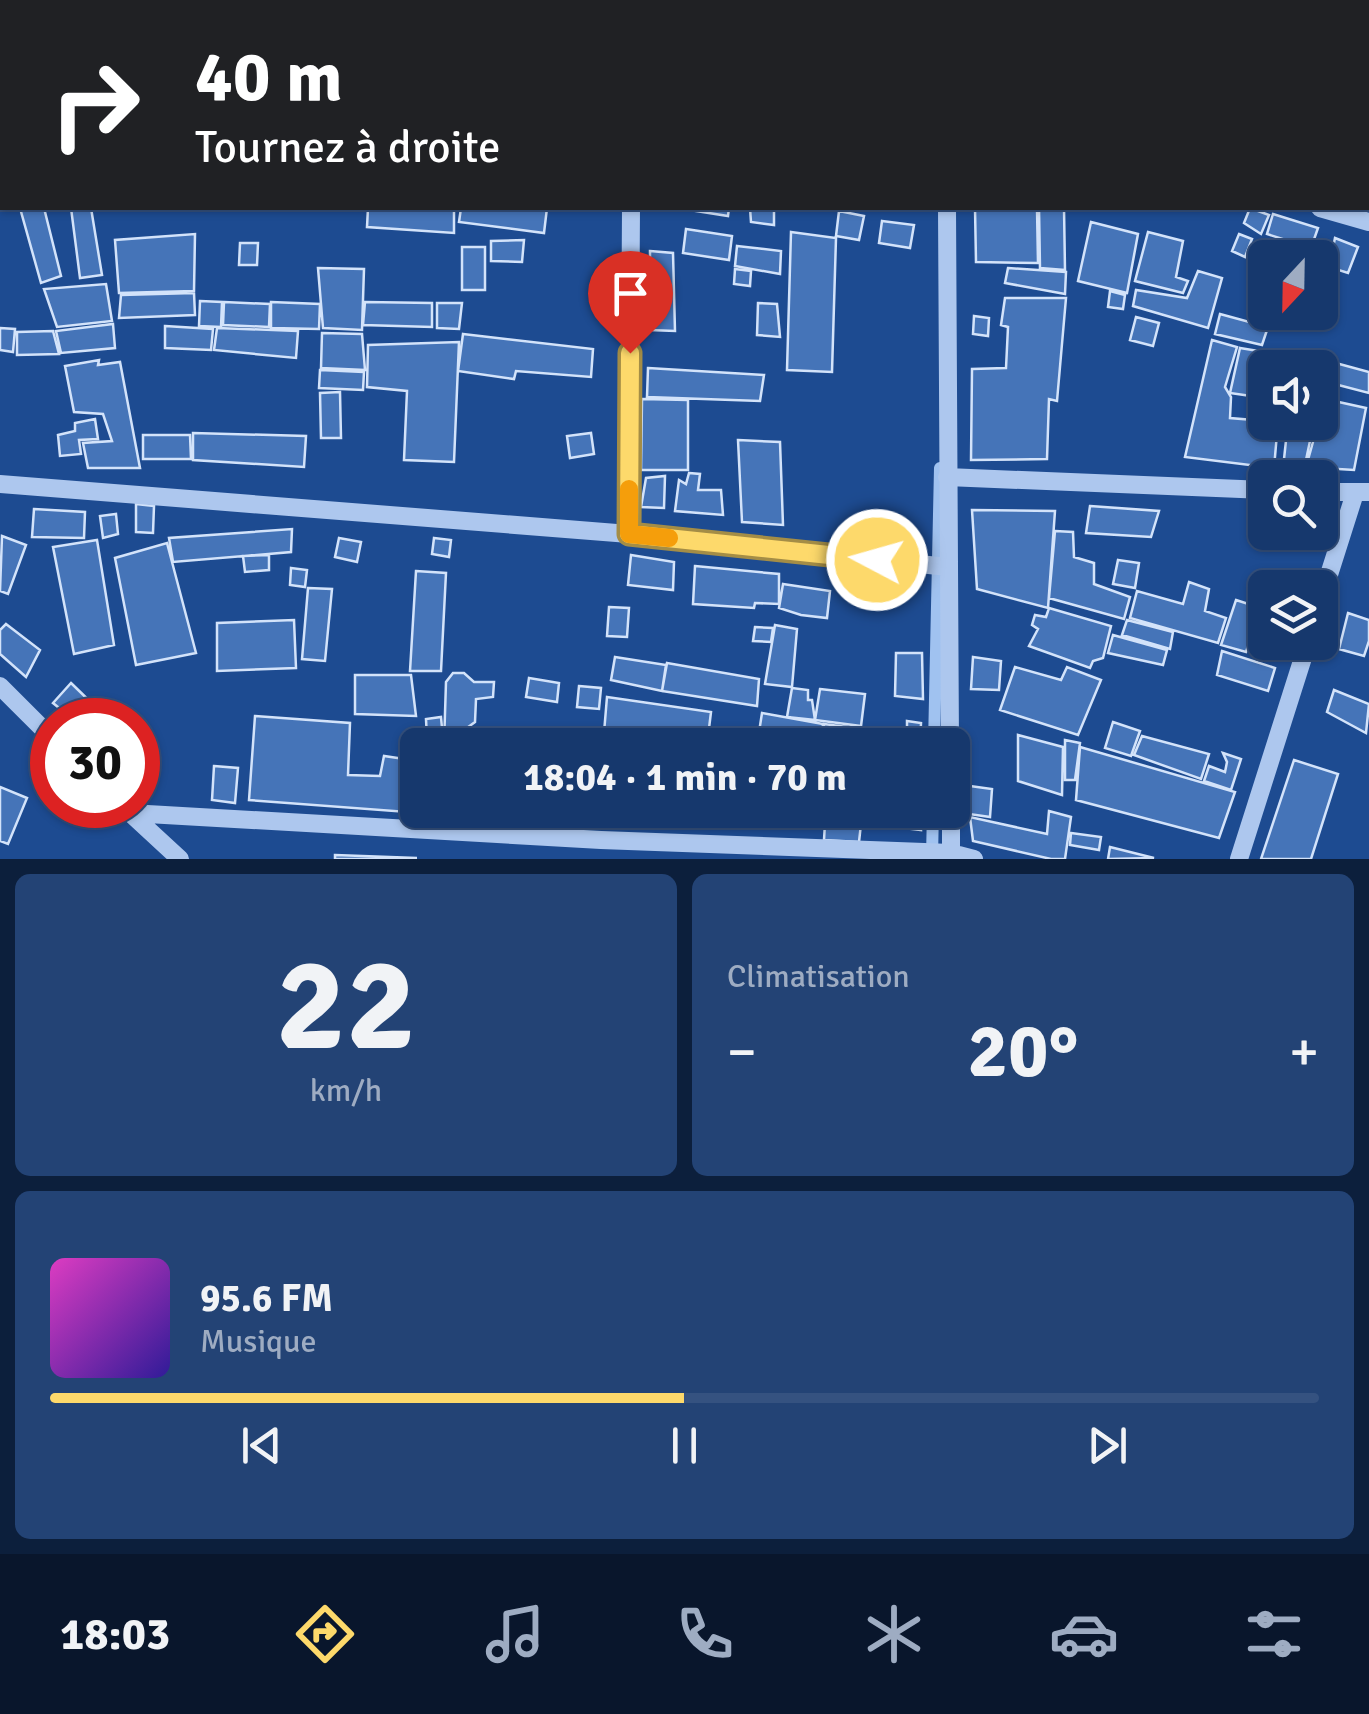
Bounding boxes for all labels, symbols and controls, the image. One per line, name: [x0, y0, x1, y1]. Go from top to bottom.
text: 40 m: [195, 34, 343, 120]
icon: right: [30, 40, 160, 170]
text: Tournez à droite: [195, 120, 501, 175]
north arrow: [1248, 240, 1338, 330]
map controls: [1248, 240, 1338, 660]
pin: [588, 251, 673, 354]
icon: arrive: [603, 266, 658, 321]
button: sound: [1248, 350, 1338, 440]
button: search: [1248, 460, 1338, 550]
position arrow: [825, 508, 929, 612]
button: layers: [1248, 570, 1338, 660]
speed limit sign: 30: [30, 698, 160, 828]
text: 18:04 · 1 min · 70 m: [523, 754, 847, 801]
text: 22: [276, 926, 416, 1086]
text: Climatisation: [727, 957, 910, 996]
text: 20°: [968, 1005, 1079, 1098]
text: −: [727, 1018, 757, 1086]
text: +: [1289, 1018, 1319, 1086]
text: km/h: [310, 1071, 382, 1110]
text: 95.6 FM: [200, 1275, 333, 1322]
text: Musique: [200, 1322, 316, 1361]
icon: previous: [234, 1418, 289, 1473]
icon: pause: [657, 1418, 712, 1473]
icon: next: [1080, 1418, 1135, 1473]
icon: directions: [290, 1599, 360, 1669]
icon: music: [480, 1599, 550, 1669]
icon: phone: [670, 1599, 740, 1669]
icon: climate: [859, 1599, 929, 1669]
icon: car: [1049, 1599, 1119, 1669]
icon: filters: [1239, 1599, 1309, 1669]
text: 18:03: [60, 1607, 170, 1662]

